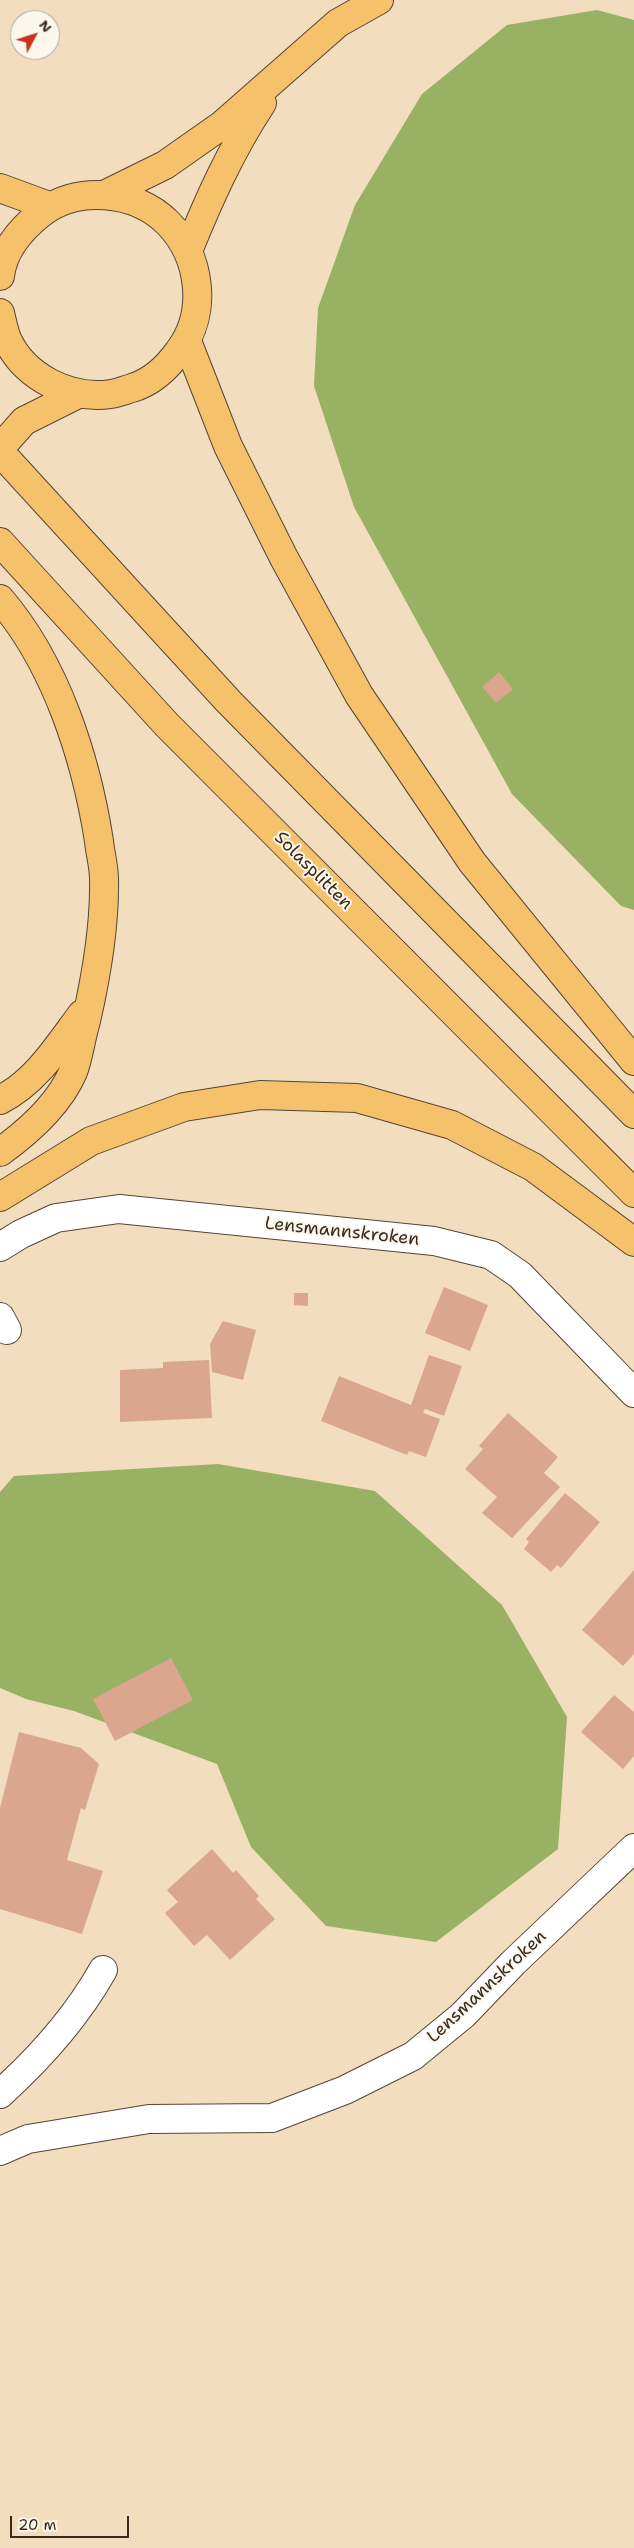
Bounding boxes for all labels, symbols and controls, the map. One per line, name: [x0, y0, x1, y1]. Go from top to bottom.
north arrow: [10, 10, 60, 60]
text: N: [35, 16, 56, 36]
street label: Solasplitten: [269, 827, 357, 915]
street label: Lensmannskroken: [264, 1213, 420, 1251]
street label: Lensmannskroken: [423, 1926, 551, 2048]
scale bar: [12, 2506, 131, 2538]
text: 20 m: [18, 2515, 57, 2535]

